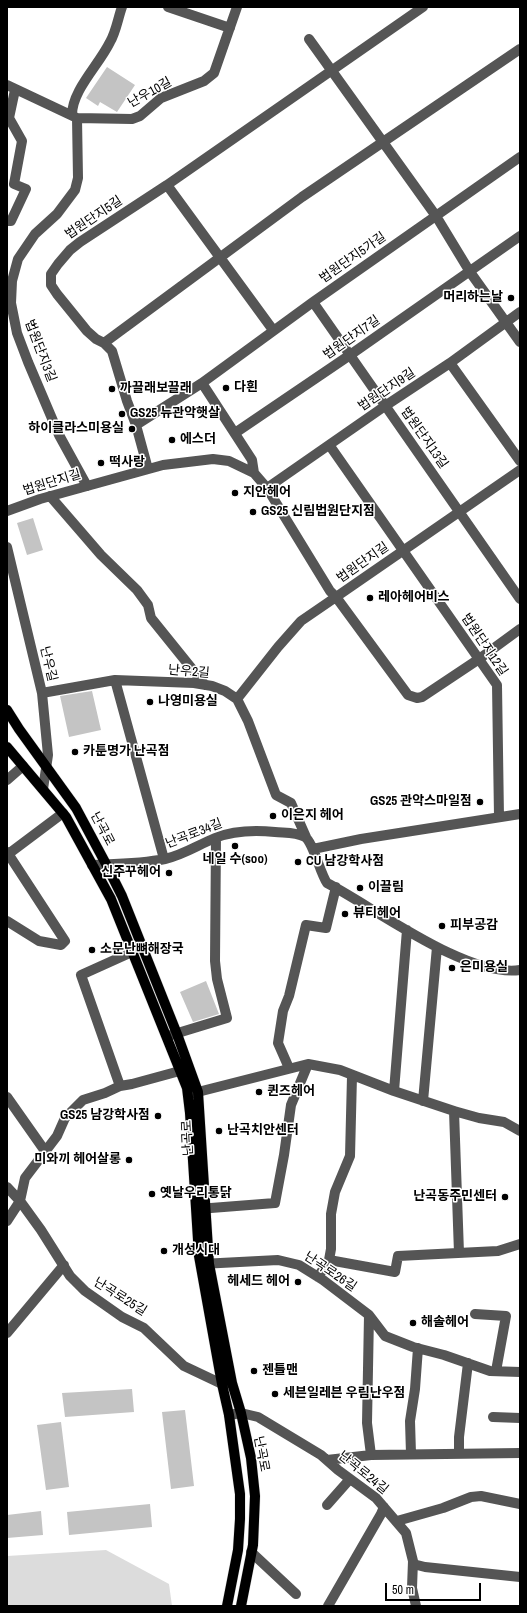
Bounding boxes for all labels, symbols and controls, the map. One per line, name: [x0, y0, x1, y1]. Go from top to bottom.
street label: 난우10길: [125, 75, 175, 111]
street label: 법원단지5길: [62, 193, 126, 243]
street label: 법원단지5가길: [317, 229, 389, 287]
place label: 머리하는날: [443, 290, 503, 306]
marker: 머리하는날: [506, 293, 516, 303]
street label: 법원단지7길: [321, 313, 383, 363]
street label: 법원단지3길: [21, 318, 59, 384]
street label: 법원단지9길: [355, 365, 419, 415]
place label: 다흰: [234, 380, 258, 396]
place label: 까끌래보끌래: [120, 381, 192, 397]
marker: 다흰: [221, 383, 231, 393]
marker: 까끌래보끌래: [107, 384, 117, 394]
street label: 법원단지13길: [397, 404, 451, 472]
place label: GS25 뉴관악햇살: [130, 406, 220, 422]
marker: GS25 뉴관악햇살: [117, 409, 127, 419]
place label: 하이클라스미용실: [28, 421, 124, 437]
marker: 하이클라스미용실: [127, 424, 137, 434]
place label: 에스더: [180, 432, 216, 448]
marker: 에스더: [167, 435, 177, 445]
place label: 떡사랑: [109, 455, 145, 471]
marker: 떡사랑: [96, 458, 106, 468]
street label: 법원단지길: [21, 467, 83, 499]
place label: 지안헤어: [243, 485, 291, 501]
marker: 지안헤어: [230, 488, 240, 498]
place label: GS25 신림법원단지점: [261, 504, 375, 520]
marker: GS25 신림법원단지점: [248, 507, 258, 517]
street label: 법원단지길: [334, 539, 392, 587]
place label: 레아헤어비스: [378, 590, 450, 606]
marker: 레아헤어비스: [365, 593, 375, 603]
street label: 법원단지12길: [457, 611, 511, 679]
street label: 난우길: [36, 645, 60, 683]
street label: 난우2길: [167, 662, 211, 682]
place label: 나영미용실: [158, 694, 218, 710]
marker: 나영미용실: [145, 697, 155, 707]
place label: 카툰명가 난곡점: [83, 744, 170, 760]
marker: 카툰명가 난곡점: [70, 747, 80, 757]
place label: GS25 관악스마일점: [370, 794, 472, 810]
marker: GS25 관악스마일점: [475, 797, 485, 807]
place label: 이은지 헤어: [281, 808, 344, 824]
street label: 난곡로: [87, 809, 117, 849]
marker: 이은지 헤어: [268, 811, 278, 821]
street label: 난곡로34길: [163, 816, 225, 852]
marker: 네일 수(soo): [230, 841, 240, 851]
place label: 네일 수(soo): [203, 852, 267, 868]
place label: CU 남강학사점: [306, 854, 384, 870]
marker: CU 남강학사점: [293, 857, 303, 867]
place label: 신주꾸헤어: [101, 865, 161, 881]
marker: 신주꾸헤어: [164, 868, 174, 878]
place label: 이끌림: [368, 880, 404, 896]
marker: 이끌림: [355, 883, 365, 893]
place label: 뷰티헤어: [353, 906, 401, 922]
marker: 뷰티헤어: [340, 909, 350, 919]
place label: 피부공감: [450, 918, 498, 934]
marker: 피부공감: [437, 921, 447, 931]
place label: 소문난뼈해장국: [100, 942, 184, 958]
marker: 소문난뼈해장국: [87, 945, 97, 955]
place label: 은미용실: [460, 960, 508, 976]
marker: 은미용실: [447, 963, 457, 973]
place label: 퀸즈헤어: [267, 1084, 315, 1100]
marker: 퀸즈헤어: [254, 1087, 264, 1097]
place label: GS25 남강학사점: [60, 1108, 150, 1124]
marker: GS25 남강학사점: [153, 1111, 163, 1121]
street label: 난곡로: [179, 1120, 197, 1156]
place label: 난곡치안센터: [227, 1123, 299, 1139]
marker: 난곡치안센터: [214, 1126, 224, 1136]
place label: 미와끼 헤어살롱: [34, 1152, 121, 1168]
marker: 미와끼 헤어살롱: [124, 1155, 134, 1165]
place label: 옛날우리통닭: [160, 1186, 232, 1202]
marker: 옛날우리통닭: [147, 1189, 157, 1199]
place label: 난곡동주민센터: [413, 1189, 497, 1205]
marker: 난곡동주민센터: [500, 1192, 510, 1202]
place label: 개성시대: [172, 1243, 220, 1259]
marker: 개성시대: [159, 1246, 169, 1256]
street label: 난곡로26길: [301, 1249, 359, 1295]
place label: 헤세드 헤어: [227, 1274, 290, 1290]
street label: 난곡로25길: [91, 1275, 149, 1319]
marker: 헤세드 헤어: [293, 1277, 303, 1287]
place label: 해솔헤어: [421, 1315, 469, 1331]
marker: 해솔헤어: [408, 1318, 418, 1328]
place label: 젠틀맨: [262, 1363, 298, 1379]
marker: 젠틀맨: [249, 1366, 259, 1376]
place label: 세븐일레븐 우림난우점: [283, 1386, 406, 1402]
marker: 세븐일레븐 우림난우점: [270, 1389, 280, 1399]
street label: 난곡로: [250, 1435, 272, 1473]
street label: 난곡로24길: [335, 1448, 391, 1498]
scale bar: [387, 1575, 483, 1601]
text: 50 m: [392, 1582, 414, 1598]

